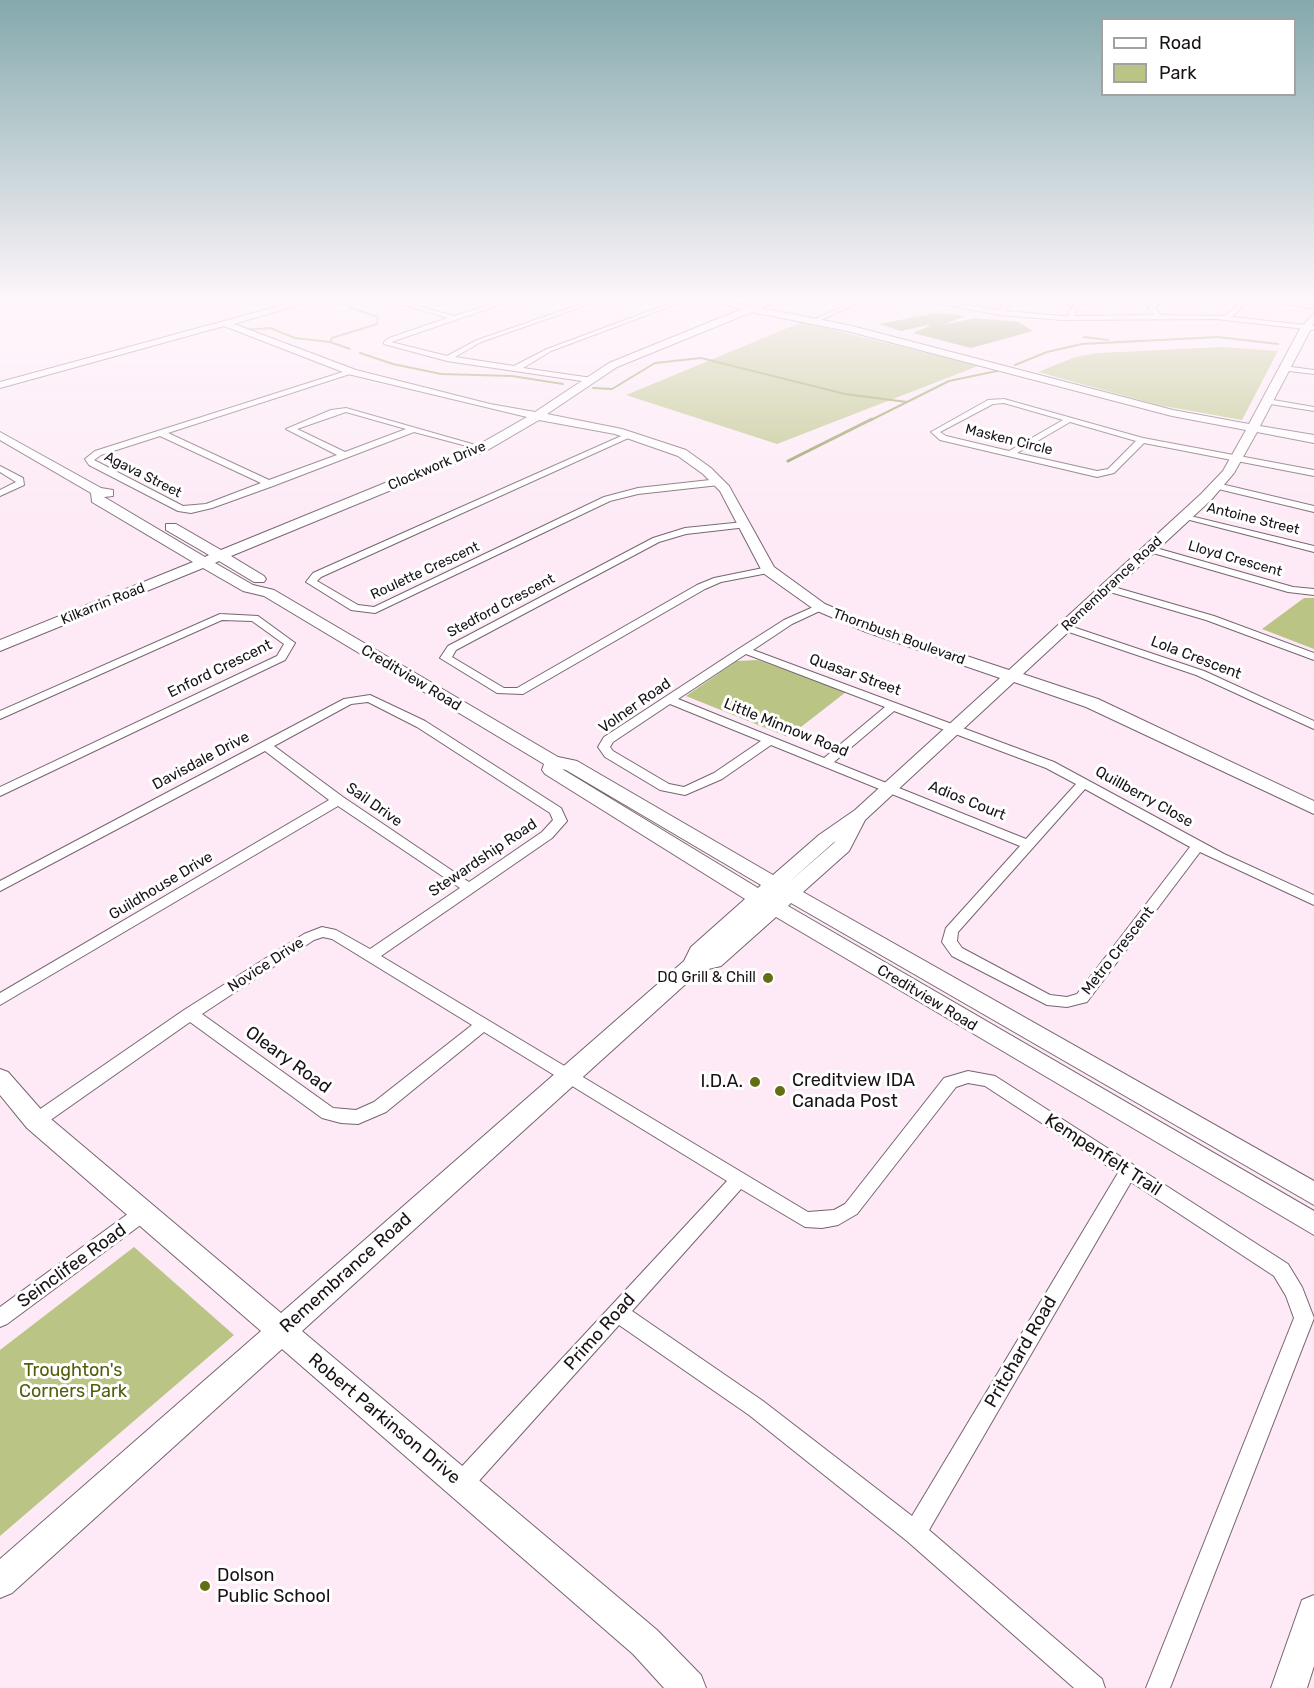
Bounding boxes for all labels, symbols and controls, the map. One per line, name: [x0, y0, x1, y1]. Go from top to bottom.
legend: [1101, 18, 1296, 96]
text: Road: [1159, 32, 1202, 54]
text: Park: [1159, 62, 1196, 84]
street label: Masken Circle: [964, 421, 1054, 459]
street label: Clockwork Drive: [386, 438, 488, 494]
street label: Agava Street: [102, 448, 184, 502]
street label: Antoine Street: [1205, 499, 1301, 539]
street label: Remembrance Road: [1058, 533, 1166, 635]
street label: Roulette Crescent: [368, 538, 482, 604]
street label: Lloyd Crescent: [1186, 538, 1284, 580]
street label: Stedford Crescent: [444, 571, 558, 641]
street label: Kilkarrin Road: [59, 580, 147, 628]
street label: Thornbush Boulevard: [831, 605, 967, 669]
street label: Lola Crescent: [1148, 632, 1244, 684]
street label: Enford Crescent: [165, 636, 275, 702]
street label: Creditview Road: [358, 641, 464, 715]
street label: Quasar Street: [807, 650, 903, 700]
street label: Volner Road: [596, 675, 674, 737]
street label: Little Minnow Road: [721, 695, 851, 761]
street label: Davisdale Drive: [150, 728, 252, 794]
street label: Quillberry Close: [1092, 763, 1196, 831]
street label: Adios Court: [926, 777, 1008, 825]
street label: Sail Drive: [342, 779, 406, 831]
street label: Stewardship Road: [426, 815, 540, 901]
street label: Guildhouse Drive: [106, 848, 216, 924]
street label: Metro Crescent: [1078, 903, 1158, 999]
street label: Novice Drive: [225, 934, 307, 996]
street label: Creditview Road: [874, 961, 980, 1035]
place label: DQ Grill & Chill: [657, 969, 756, 987]
marker: DQ Grill & Chill: [761, 971, 775, 985]
street label: Oleary Road: [241, 1022, 335, 1098]
place label: Creditview IDA Canada Post: [792, 1070, 915, 1112]
place label: I.D.A.: [701, 1071, 743, 1093]
marker: I.D.A.: [748, 1075, 762, 1089]
marker: Creditview IDA Canada Post: [773, 1084, 787, 1098]
street label: Kempenfelt Trail: [1041, 1109, 1165, 1201]
street label: Remembrance Road: [276, 1208, 416, 1338]
street label: Seinclifee Road: [13, 1219, 131, 1313]
street label: Primo Road: [560, 1289, 640, 1375]
street label: Pritchard Road: [980, 1292, 1062, 1412]
street label: Robert Parkinson Drive: [304, 1349, 464, 1489]
park label: Troughton's Corners Park: [19, 1360, 127, 1402]
place label: Dolson Public School: [217, 1565, 330, 1608]
marker: Dolson Public School: [198, 1579, 212, 1593]

